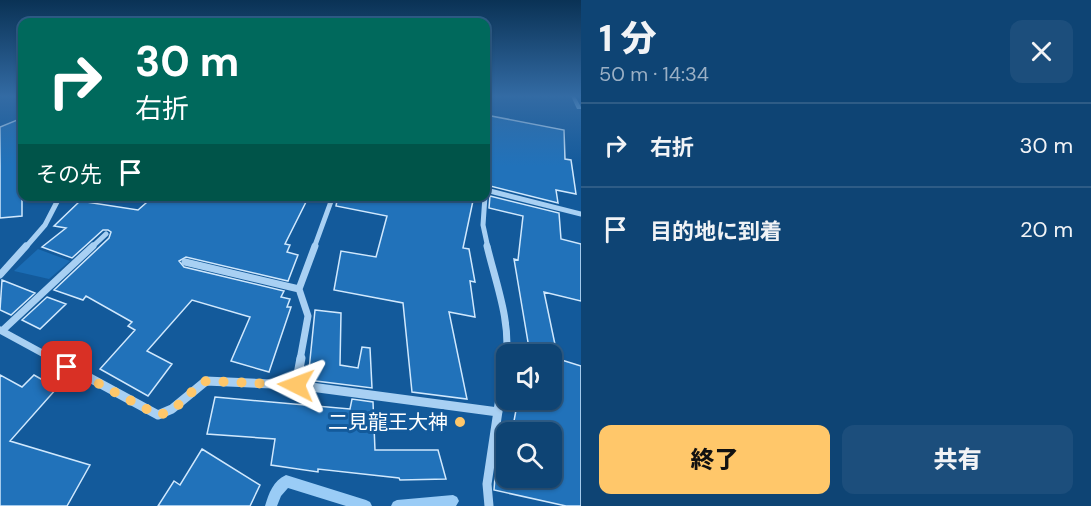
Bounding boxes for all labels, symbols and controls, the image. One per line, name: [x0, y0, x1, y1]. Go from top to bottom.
text: 1 分: [599, 15, 657, 62]
button: close: [1010, 20, 1073, 83]
text: 30 m: [135, 34, 239, 89]
icon: right: [36, 42, 114, 120]
text: 50 m · 14:34: [599, 61, 709, 87]
text: 右折: [135, 91, 189, 126]
icon: right: [599, 129, 632, 162]
text: 30 m: [1019, 131, 1073, 160]
text: 右折: [650, 133, 694, 162]
icon: arrive: [114, 156, 147, 189]
text: その先: [36, 160, 102, 189]
icon: arrive: [599, 213, 632, 246]
text: 20 m: [1020, 215, 1073, 244]
text: 目的地に到着: [650, 217, 782, 246]
pin: [41, 341, 92, 392]
map controls: [496, 344, 562, 488]
button: sound: [496, 344, 562, 410]
icon: arrive: [50, 350, 83, 383]
position arrow: [264, 353, 328, 417]
place label: 二見龍王大神: [328, 409, 448, 435]
marker: 二見龍王大神: [453, 415, 467, 429]
button: search: [496, 422, 562, 488]
button: 終了: [599, 425, 830, 494]
button: 共有: [842, 425, 1073, 494]

